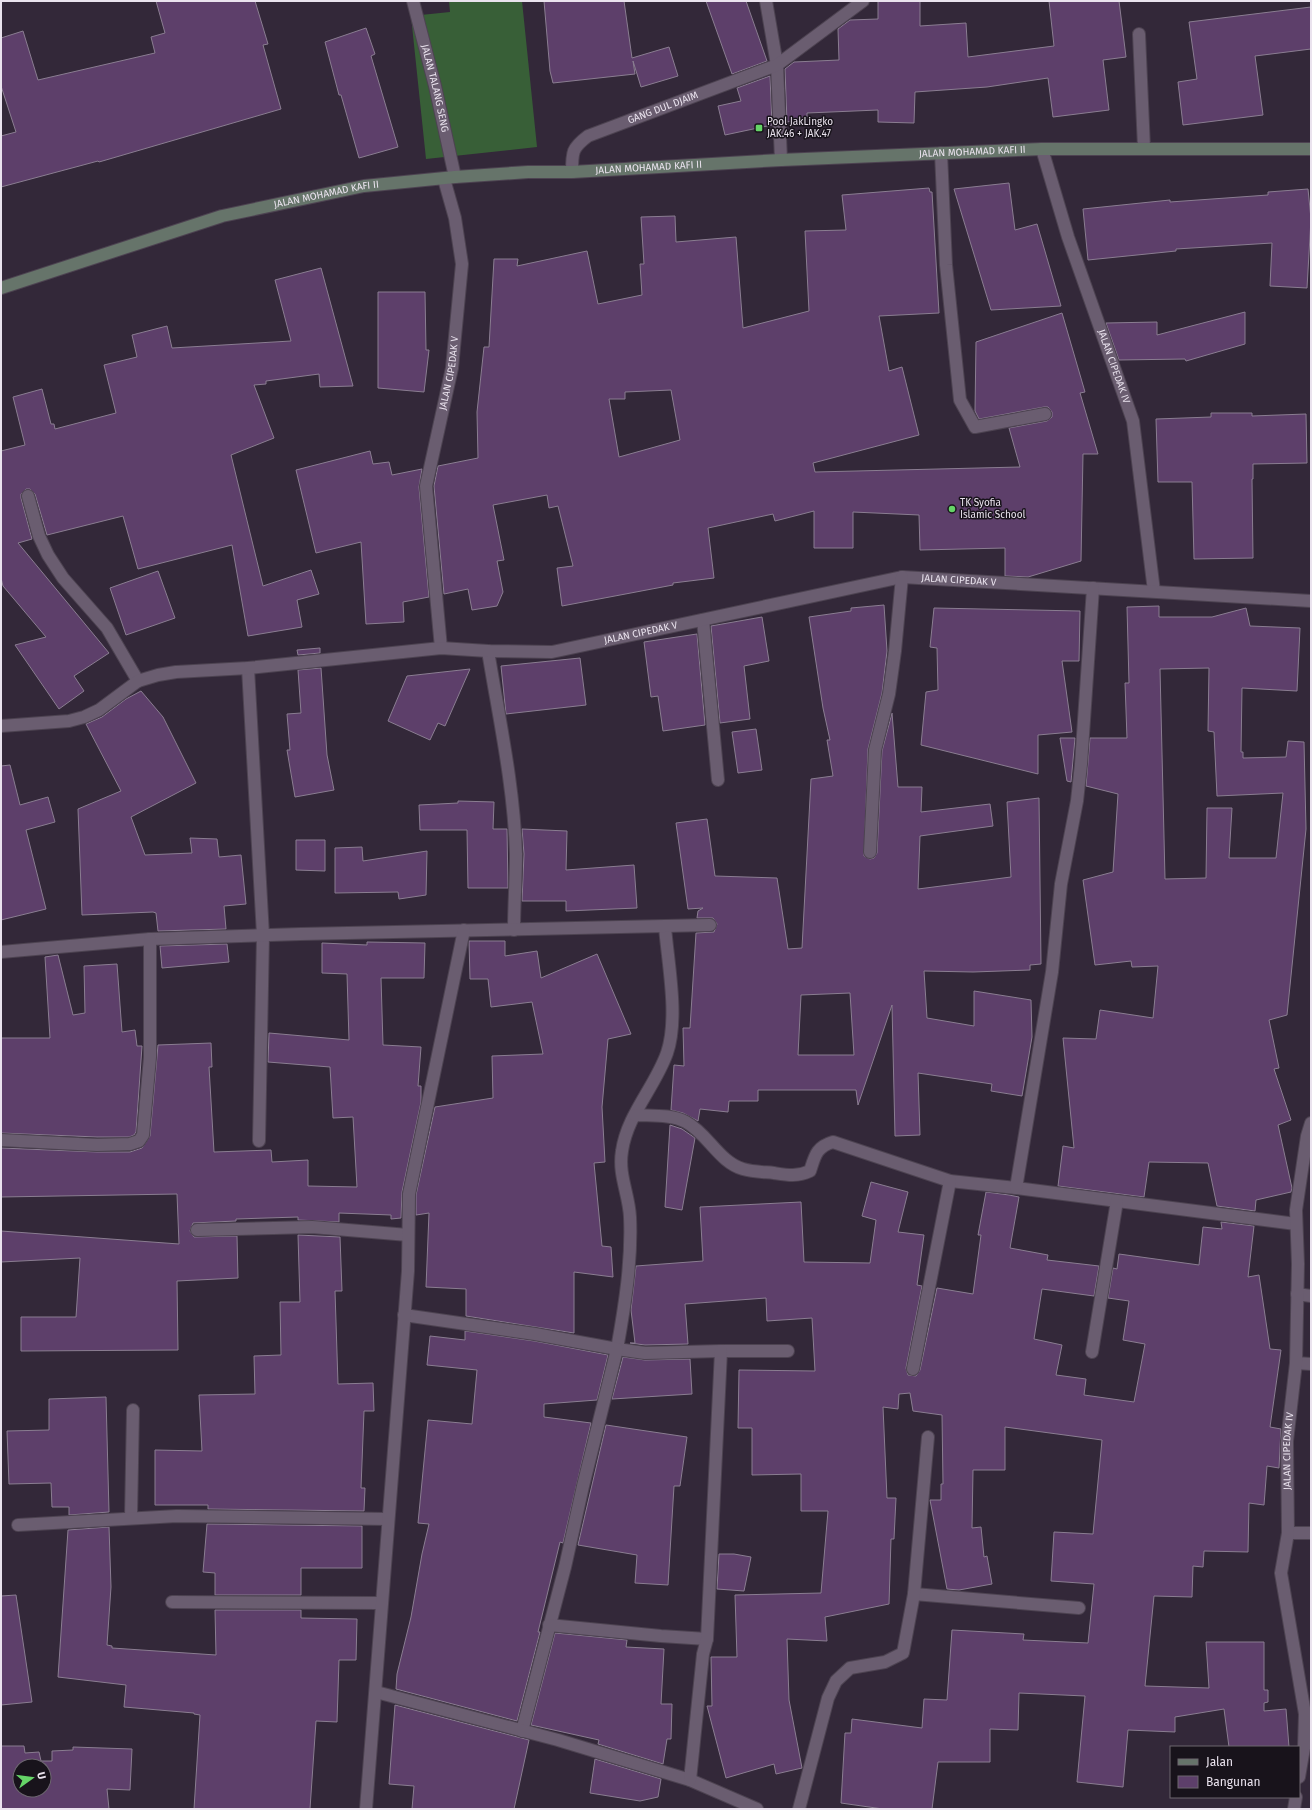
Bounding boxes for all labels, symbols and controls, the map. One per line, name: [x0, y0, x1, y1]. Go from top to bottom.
street label: JALAN TALANG SENG: [418, 43, 451, 133]
street label: GANG DUL DJAIM: [626, 89, 700, 127]
place label: Pool JakLingko JAK.46 + JAK.47: [767, 116, 833, 140]
marker: Pool JakLingko JAK.46 + JAK.47: [754, 123, 764, 133]
street label: JALAN MOHAMAD KAFI II: [919, 144, 1026, 160]
street label: JALAN MOHAMAD KAFI II: [595, 159, 702, 177]
street label: JALAN MOHAMAD KAFI II: [273, 179, 379, 211]
street label: JALAN CIPEDAK IV: [1095, 328, 1132, 406]
street label: JALAN CIPEDAK V: [437, 335, 461, 411]
place label: TK Syofia Islamic School: [960, 497, 1026, 521]
marker: TK Syofia Islamic School: [947, 504, 957, 514]
street label: JALAN CIPEDAK V: [921, 572, 997, 589]
street label: JALAN CIPEDAK V: [603, 619, 679, 647]
street label: JALAN CIPEDAK IV: [1281, 1411, 1296, 1490]
legend: [1170, 1746, 1300, 1798]
text: Jalan: [1206, 1755, 1233, 1769]
north arrow: [12, 1758, 52, 1798]
text: U: [34, 1771, 48, 1781]
text: Bangunan: [1206, 1775, 1261, 1789]

